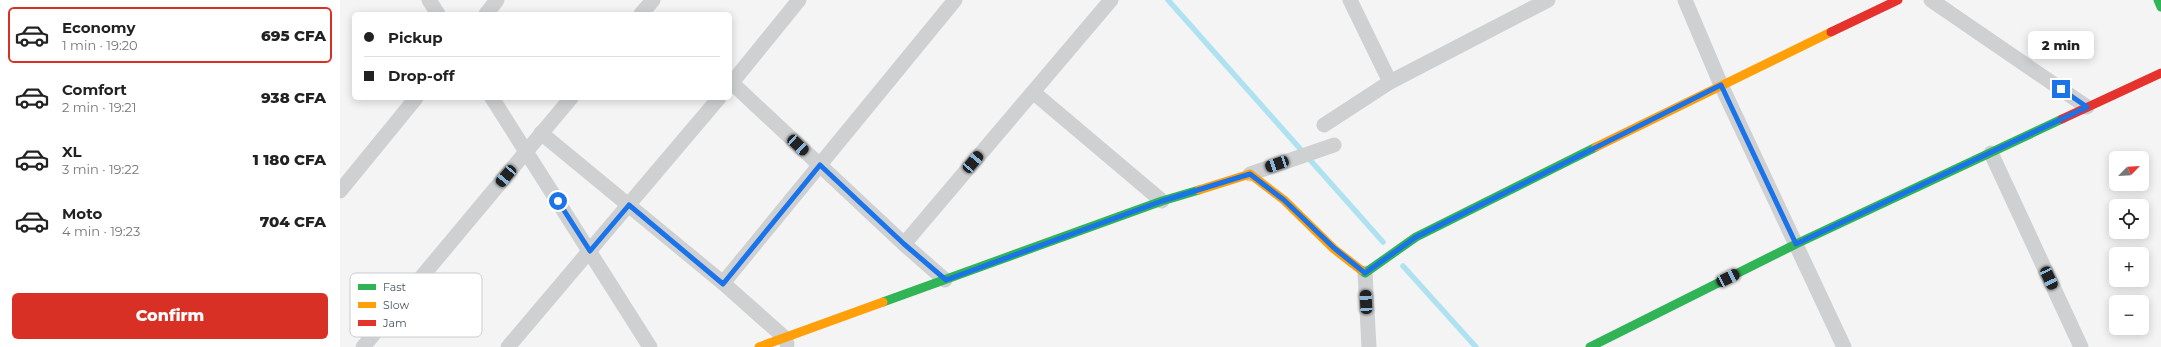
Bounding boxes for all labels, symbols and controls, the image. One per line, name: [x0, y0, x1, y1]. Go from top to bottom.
icon: car: [14, 17, 50, 53]
text: Economy: [62, 18, 135, 37]
text: 695 CFA: [261, 26, 326, 45]
text: Pickup: [388, 28, 443, 47]
callout: 2 min: [2028, 31, 2094, 59]
text: 1 min · 19:20: [62, 37, 138, 53]
text: 2 min: [2042, 37, 2080, 53]
text: Drop-off: [388, 66, 455, 85]
icon: car: [14, 79, 50, 115]
text: Comfort: [62, 80, 127, 99]
route end: [2052, 80, 2070, 98]
text: 938 CFA: [261, 88, 326, 107]
text: 2 min · 19:21: [62, 99, 136, 115]
car: [785, 132, 811, 158]
icon: car: [14, 141, 50, 177]
text: XL: [62, 142, 81, 161]
car: [961, 149, 985, 175]
text: 1 180 CFA: [253, 150, 326, 169]
north arrow: [2109, 151, 2149, 191]
map controls: [2109, 151, 2149, 335]
car: [1264, 154, 1290, 174]
text: 3 min · 19:22: [62, 161, 139, 177]
car: [494, 163, 518, 189]
route start: [549, 192, 567, 210]
button: locate: [2109, 199, 2149, 239]
icon: car: [14, 203, 50, 239]
text: Moto: [62, 204, 102, 223]
text: 704 CFA: [260, 212, 326, 231]
text: 4 min · 19:23: [62, 223, 140, 239]
button: +: [2109, 247, 2149, 287]
car: [2038, 265, 2060, 291]
car: [1715, 267, 1741, 289]
legend: [350, 273, 482, 337]
text: Fast: [383, 280, 407, 294]
car: [1359, 290, 1373, 314]
button: Confirm: [12, 293, 328, 339]
button: −: [2109, 295, 2149, 335]
text: Slow: [383, 298, 409, 312]
text: Jam: [382, 316, 407, 330]

